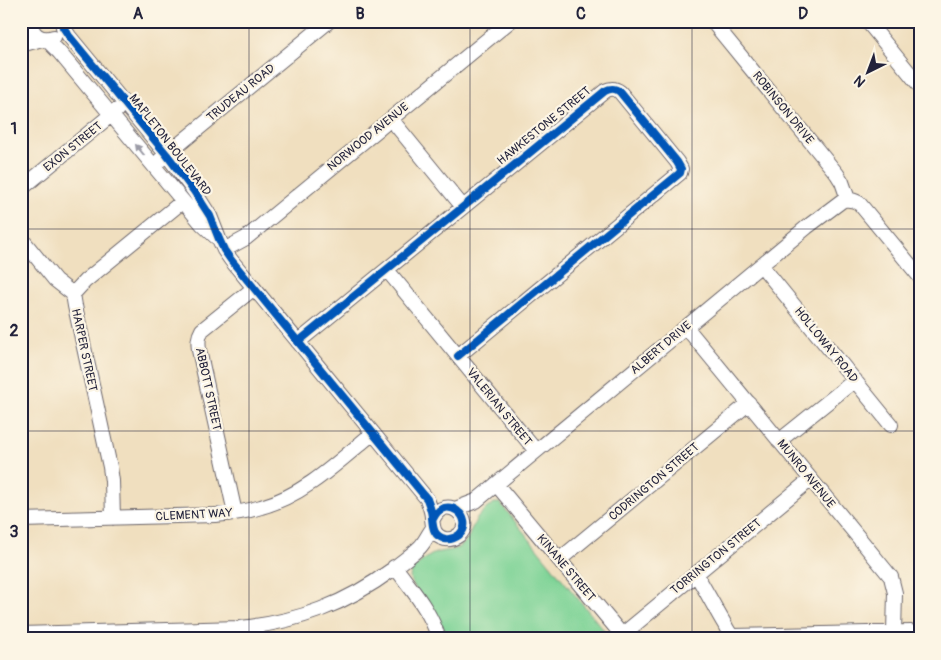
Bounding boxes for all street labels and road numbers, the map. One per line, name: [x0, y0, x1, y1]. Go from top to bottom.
street label: TRUDEAU ROAD: [204, 61, 279, 125]
street label: ROBINSON DRIVE: [749, 69, 817, 147]
street label: HAWKESTONE STREET: [494, 83, 594, 168]
street label: MAPLETON BOULEVARD: [126, 91, 215, 199]
street label: NORWOOD AVENUE: [324, 100, 412, 174]
street label: EXON STREET: [41, 119, 106, 175]
street label: HOLLOWAY ROAD: [791, 304, 861, 386]
street label: HARPER STREET: [68, 307, 100, 393]
street label: ALBERT DRIVE: [627, 318, 695, 378]
street label: ABBOTT STREET: [192, 346, 224, 432]
street label: VALERIAN STREET: [463, 365, 535, 449]
street label: MUNRO AVENUE: [774, 437, 838, 511]
street label: CODRINGTON STREET: [606, 440, 702, 524]
street label: CLEMENT WAY: [155, 505, 233, 525]
street label: TORRINGTON STREET: [668, 516, 765, 598]
street label: KINANE STREET: [534, 531, 599, 605]

